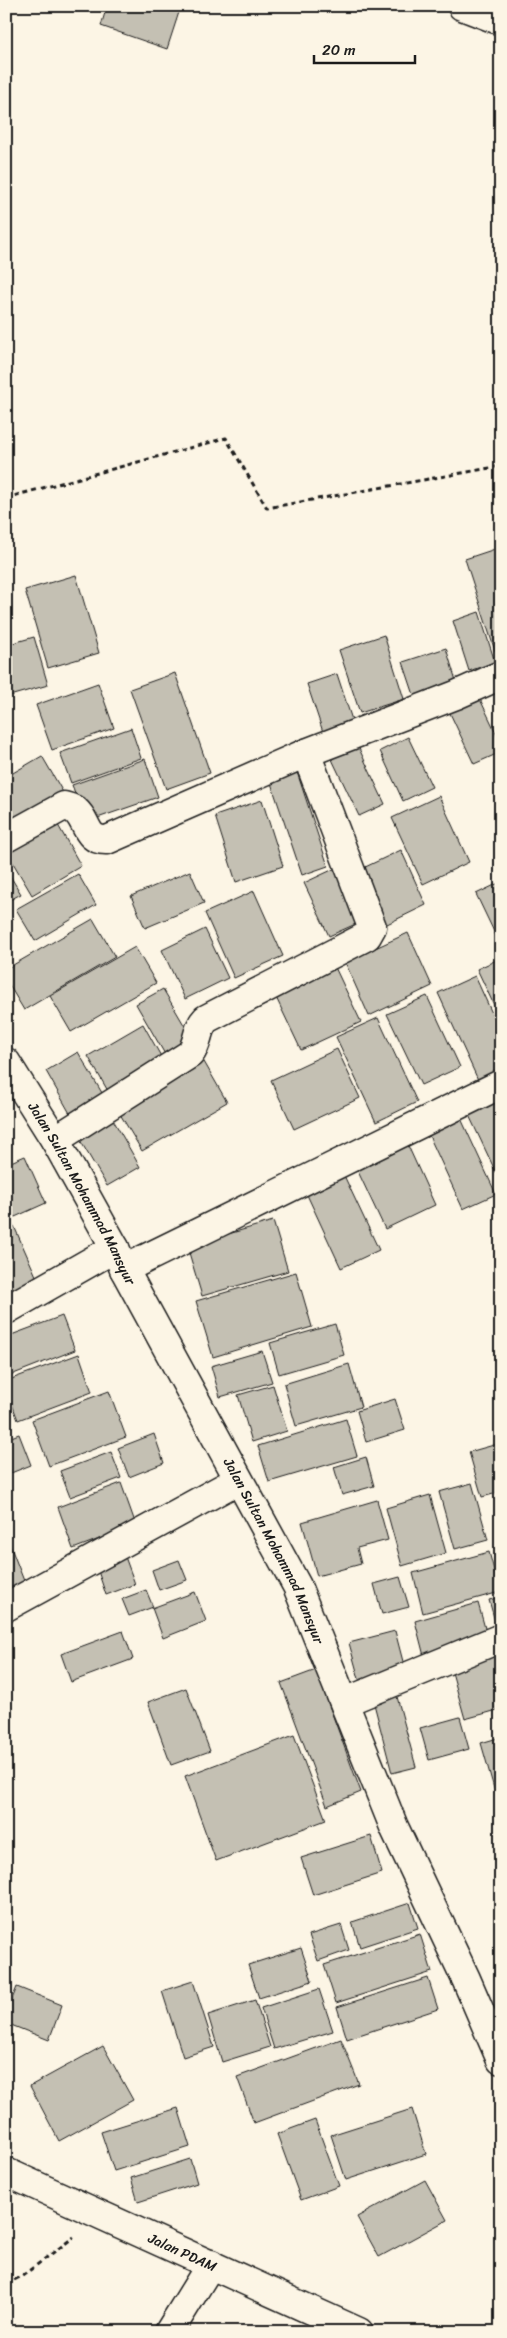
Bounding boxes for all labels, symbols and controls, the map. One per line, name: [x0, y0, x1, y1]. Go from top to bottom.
scale bar: [314, 32, 416, 64]
text: 20 m: [322, 37, 356, 63]
street label: Jalan Sultan Mohammad Mansyur: [21, 1096, 143, 1291]
street label: Jalan Sultan Mohammad Mansyur: [216, 1452, 331, 1649]
street label: Jalan PDAM: [143, 2226, 221, 2279]

